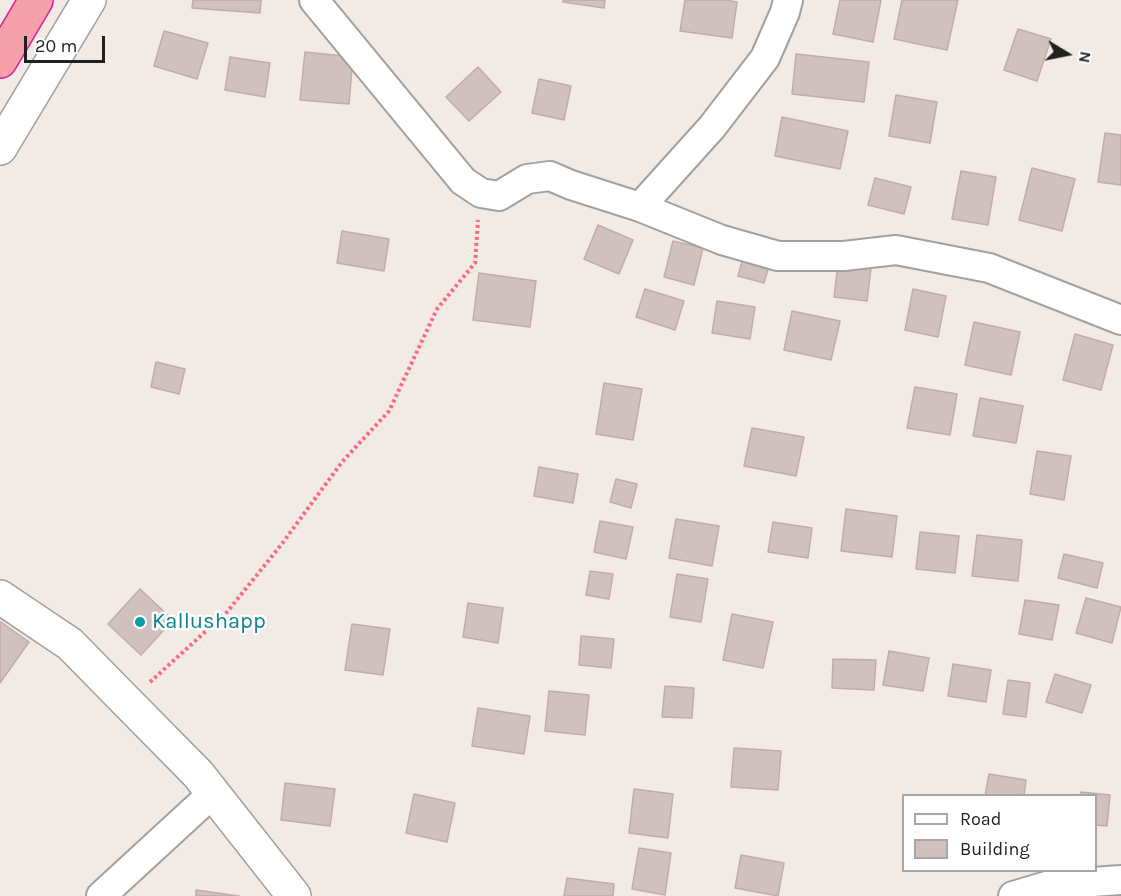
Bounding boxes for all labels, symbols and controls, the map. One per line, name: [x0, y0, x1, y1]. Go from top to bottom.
scale bar: [27, 24, 108, 62]
north arrow: [1037, 24, 1097, 84]
text: 20 m: [35, 35, 77, 57]
text: N: [1075, 50, 1096, 65]
place label: Kallushapp: [152, 609, 266, 635]
marker: Kallushapp: [133, 615, 147, 629]
legend: [902, 794, 1097, 872]
text: Road: [960, 808, 1001, 830]
text: Building: [960, 838, 1030, 860]

